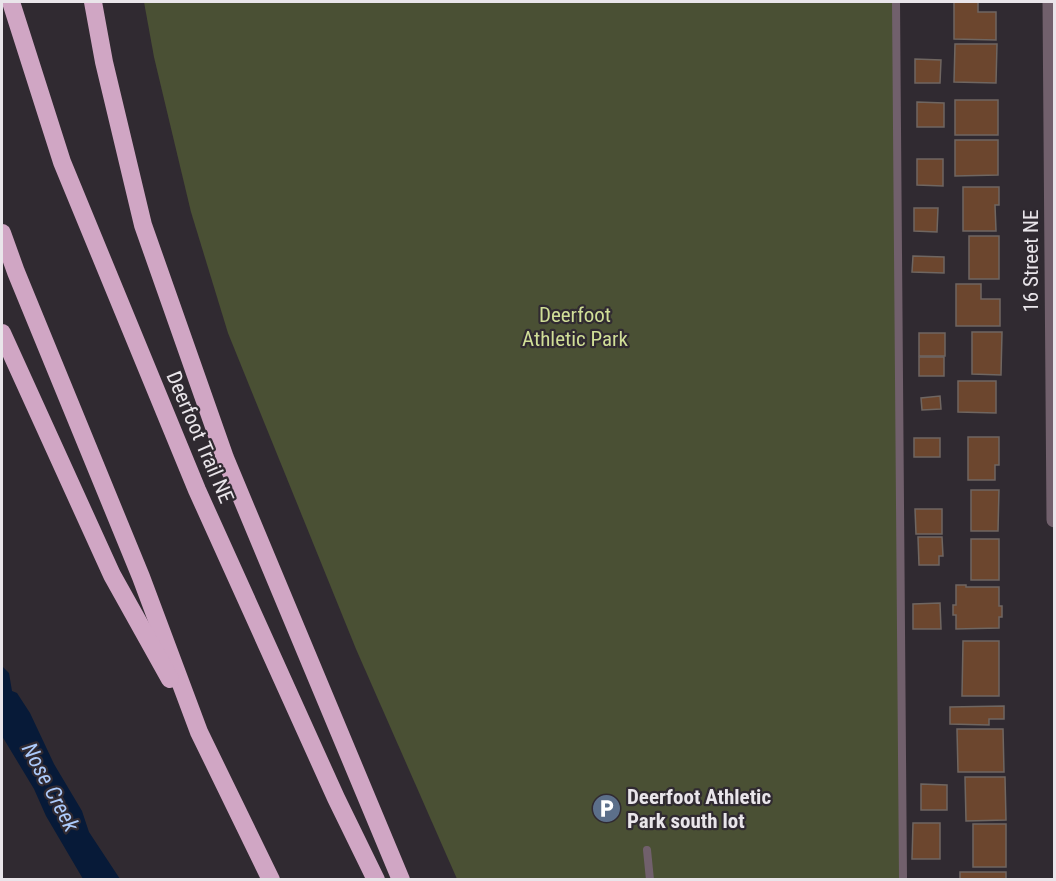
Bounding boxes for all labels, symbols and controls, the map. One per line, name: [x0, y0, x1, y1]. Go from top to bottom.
street label: 16 Street NE: [1019, 209, 1043, 313]
park label: Deerfoot Athletic Park: [522, 303, 629, 351]
street label: Deerfoot Trail NE: [161, 368, 239, 506]
water label: Nose Creek: [17, 739, 84, 836]
place label: Deerfoot Athletic Park south lot: [627, 785, 771, 833]
parking icon: Deerfoot Athletic Park south lot: [590, 793, 622, 825]

